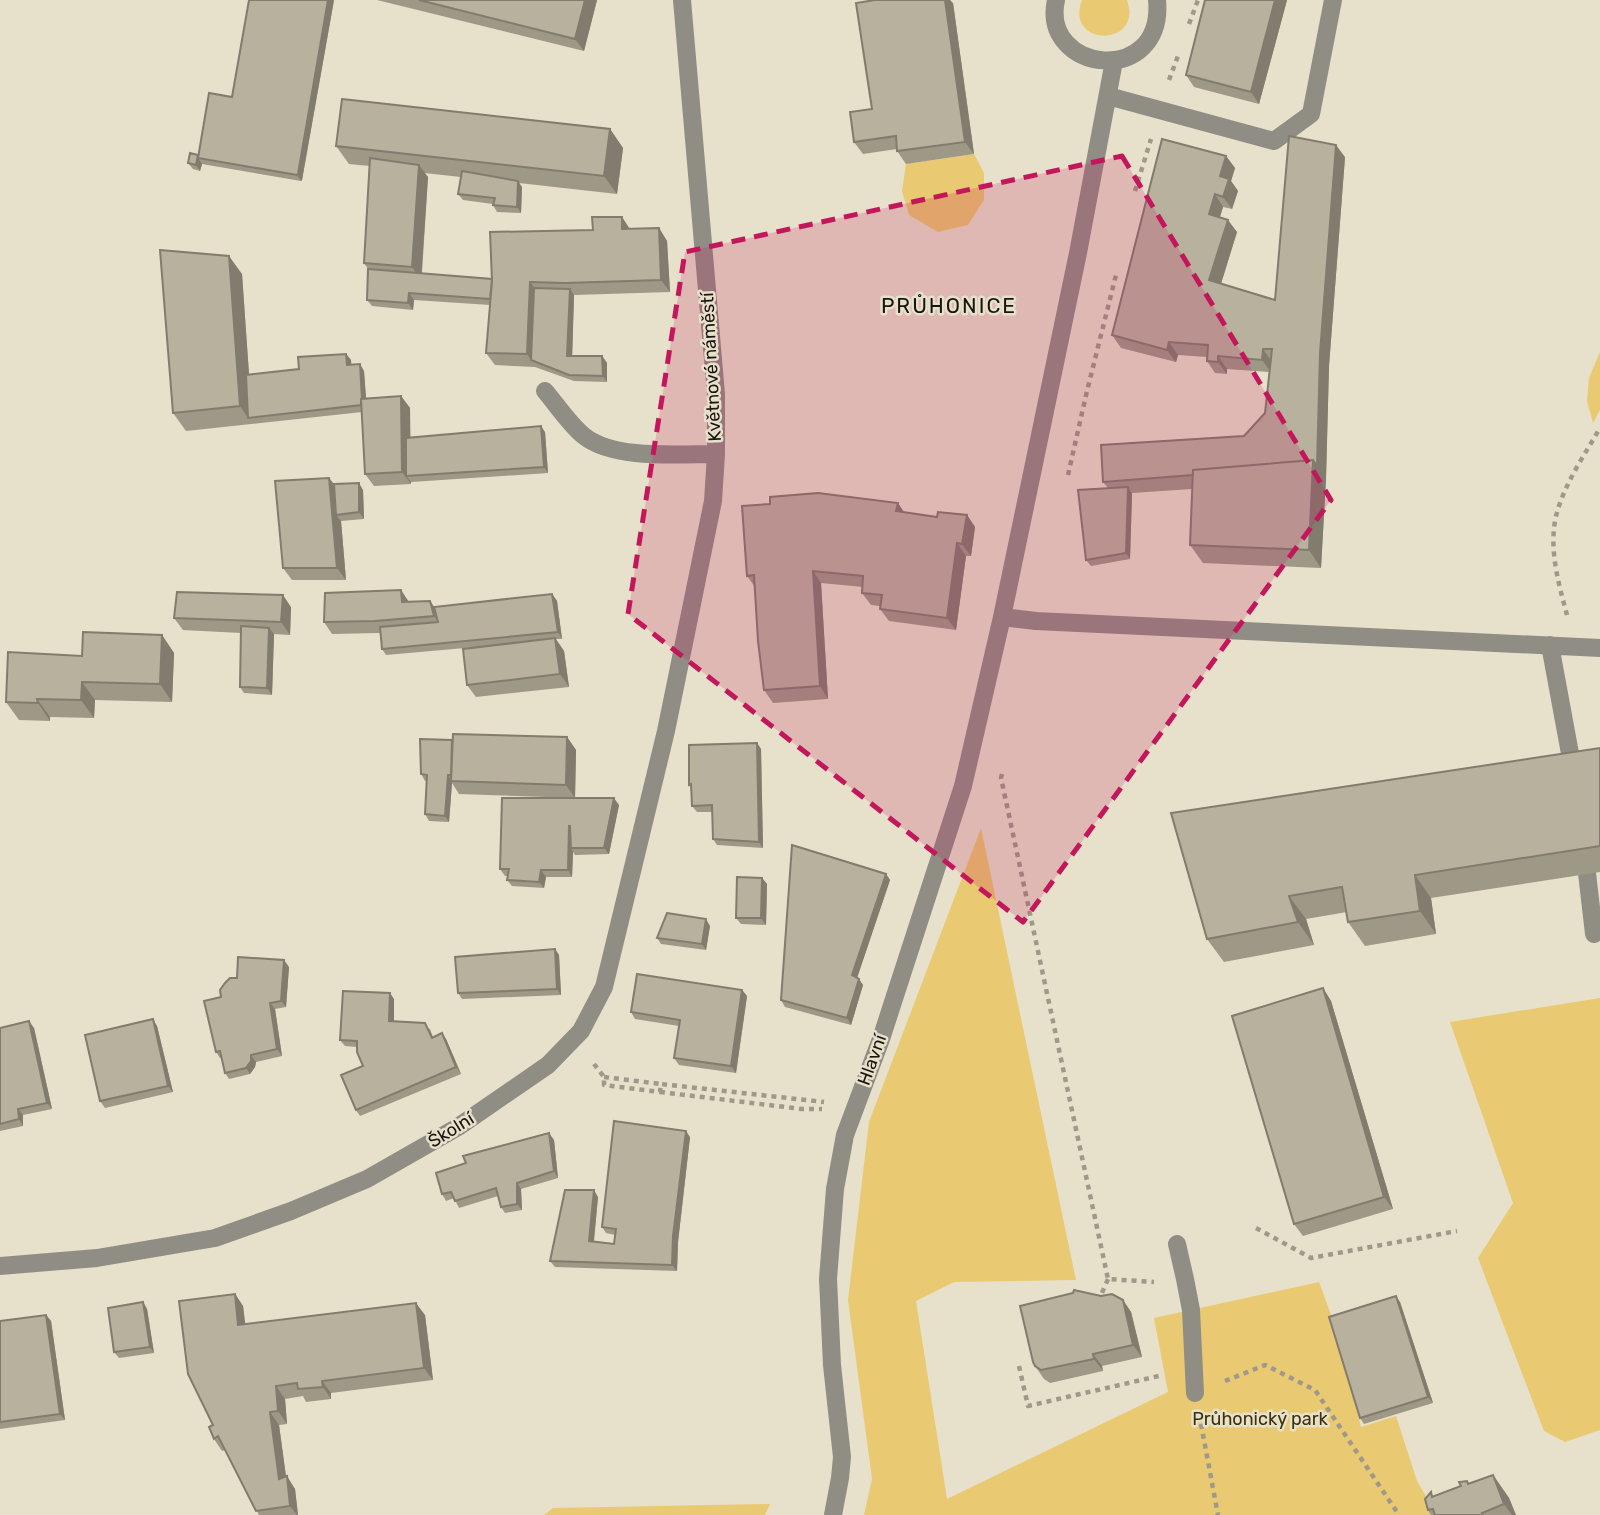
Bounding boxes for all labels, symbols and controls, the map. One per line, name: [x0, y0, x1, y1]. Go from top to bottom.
street label: Květnové náměstí: [696, 290, 726, 442]
district label: PRŮHONICE: [881, 293, 1017, 318]
street label: Hlavní: [853, 1030, 892, 1088]
street label: Školní: [424, 1107, 479, 1153]
park label: Průhonický park: [1192, 1408, 1329, 1430]

